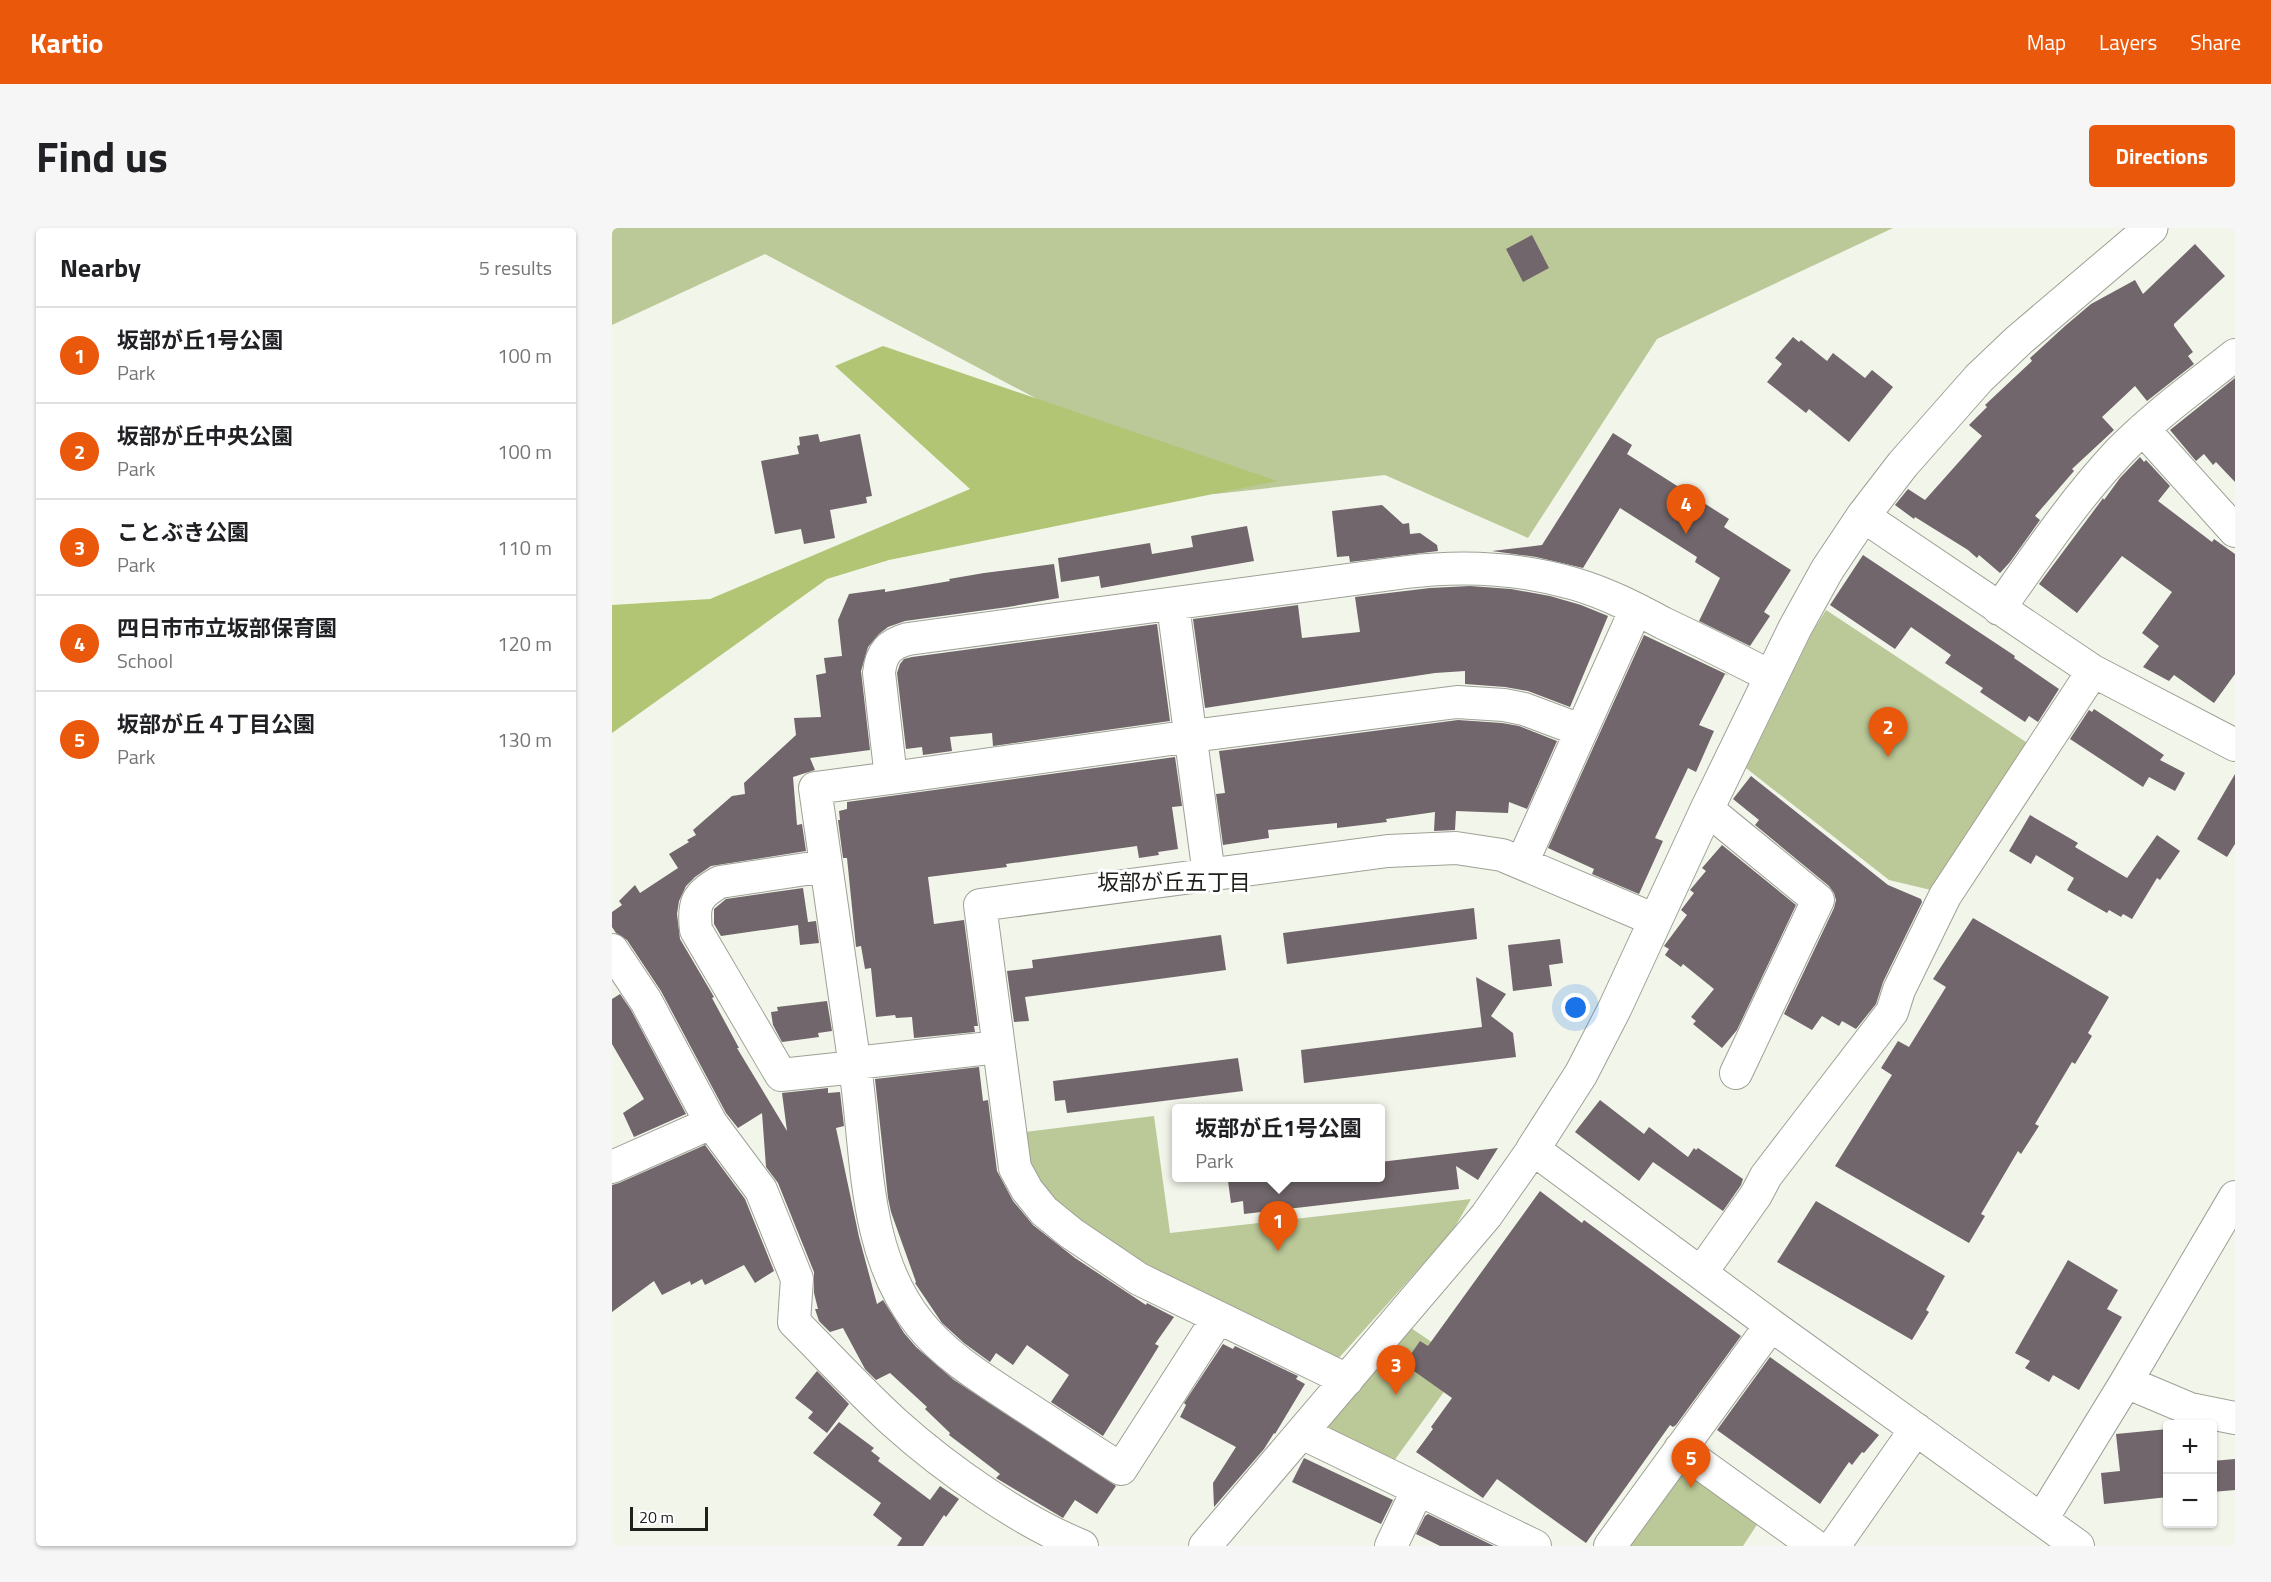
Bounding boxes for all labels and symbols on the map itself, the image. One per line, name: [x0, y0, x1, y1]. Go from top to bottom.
pin: 4: [1666, 484, 1706, 534]
pin: 2: [1868, 708, 1908, 757]
district label: 坂部が丘五丁目: [1097, 865, 1251, 899]
your location: [1561, 993, 1590, 1022]
pin: 1: [1258, 1202, 1298, 1251]
pin: 3: [1376, 1346, 1416, 1395]
pin: 5: [1672, 1438, 1710, 1488]
scale bar: [630, 1504, 708, 1532]

